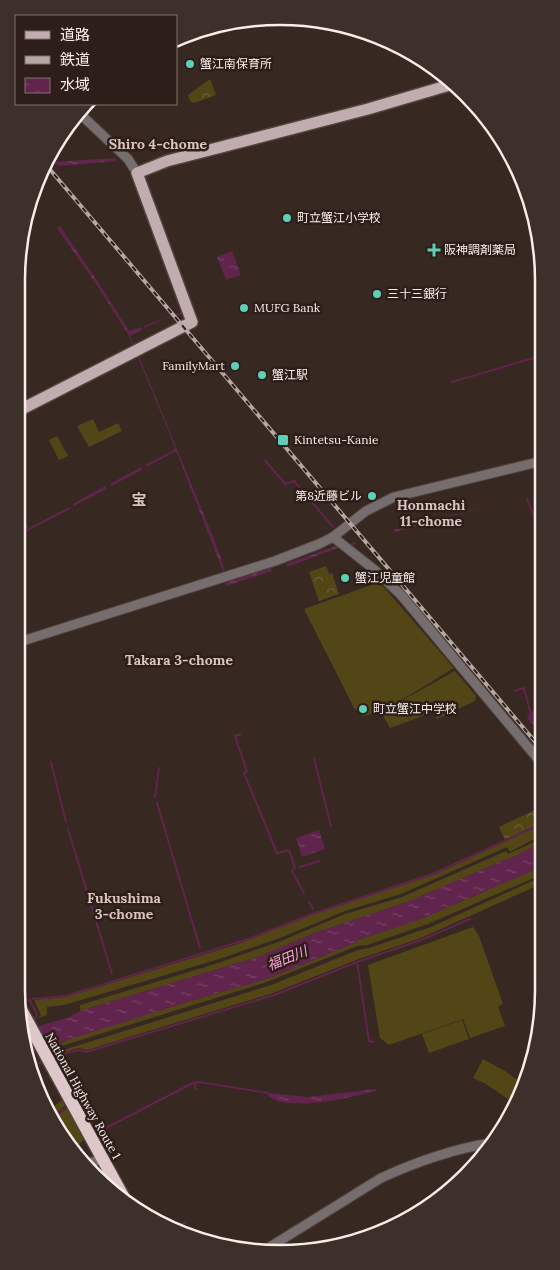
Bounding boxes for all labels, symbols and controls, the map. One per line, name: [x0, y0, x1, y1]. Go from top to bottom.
legend: [15, 15, 178, 105]
text: 道路: [60, 25, 90, 44]
text: 鉄道: [60, 50, 90, 69]
place label: 蟹江南保育所: [200, 56, 272, 71]
marker: 蟹江南保育所: [184, 58, 196, 70]
text: 水域: [60, 75, 90, 94]
district label: Shiro 4-chome: [109, 135, 208, 153]
place label: 町立蟹江小学校: [297, 210, 381, 225]
marker: 町立蟹江小学校: [281, 212, 293, 224]
place label: 阪神調剤薬局: [444, 242, 516, 257]
marker: 阪神調剤薬局: [428, 244, 440, 256]
place label: 三十三銀行: [387, 286, 447, 301]
marker: 三十三銀行: [371, 288, 383, 300]
place label: MUFG Bank: [254, 300, 321, 315]
marker: MUFG Bank: [238, 302, 250, 314]
place label: FamilyMart: [162, 358, 225, 373]
marker: FamilyMart: [229, 360, 241, 372]
place label: 蟹江駅: [272, 367, 308, 382]
marker: 蟹江駅: [256, 369, 268, 381]
place label: Kintetsu-Kanie: [294, 432, 379, 447]
marker: Kintetsu-Kanie: [276, 433, 290, 447]
place label: 第8近藤ビル: [295, 488, 362, 503]
district label: 宝: [131, 490, 147, 509]
marker: 第8近藤ビル: [366, 490, 378, 502]
district label: Honmachi 11-chome: [397, 496, 466, 530]
place label: 蟹江児童館: [355, 570, 415, 585]
marker: 蟹江児童館: [339, 572, 351, 584]
district label: Takara 3-chome: [125, 651, 233, 669]
place label: 町立蟹江中学校: [373, 701, 457, 716]
marker: 町立蟹江中学校: [357, 703, 369, 715]
district label: Fukushima 3-chome: [87, 889, 162, 923]
water label: 福田川: [264, 941, 312, 974]
street label: National Highway Route 1: [42, 1030, 124, 1162]

